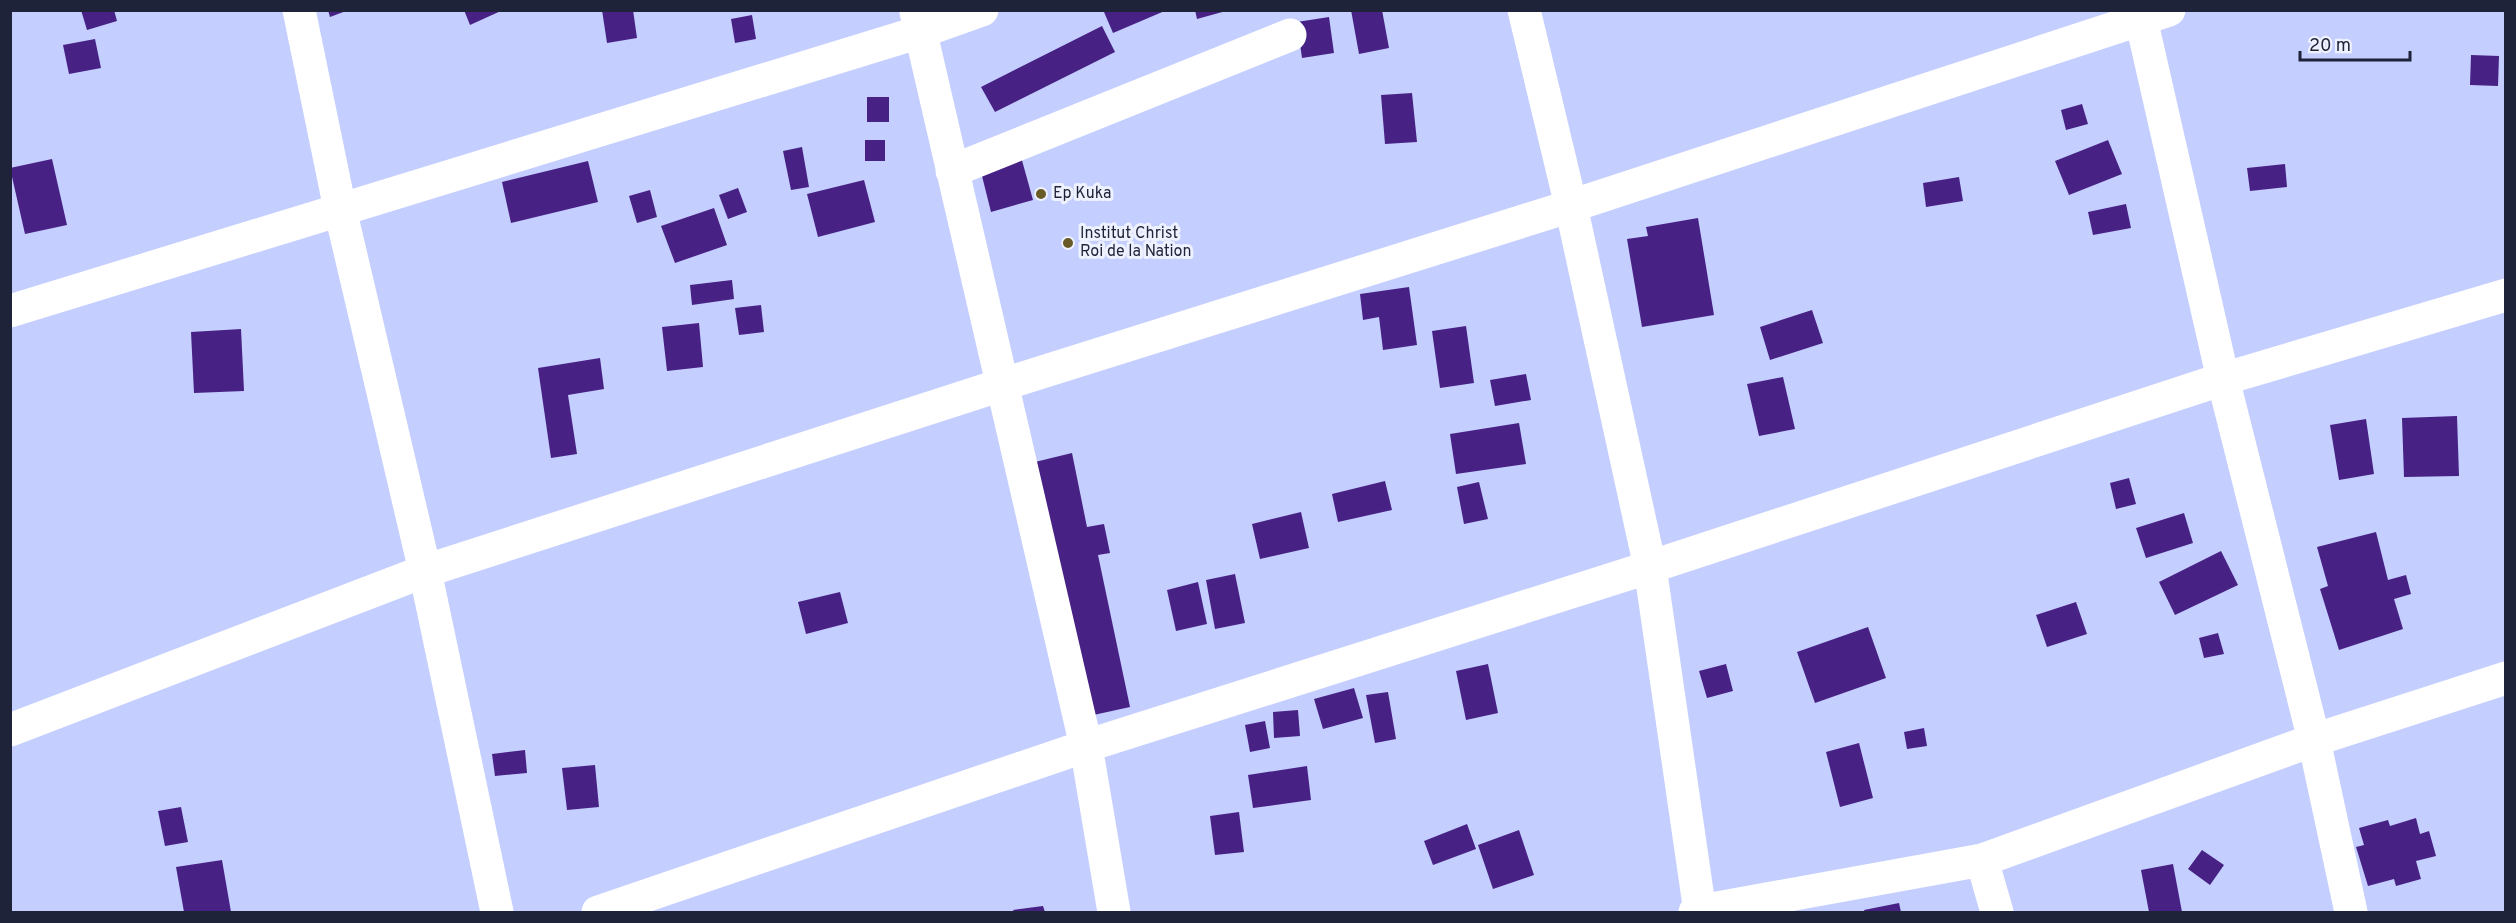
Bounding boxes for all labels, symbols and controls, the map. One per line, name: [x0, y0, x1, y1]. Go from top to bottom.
scale bar: [2300, 24, 2410, 62]
text: 20 m: [2309, 35, 2351, 58]
place label: Ep Kuka: [1053, 184, 1111, 204]
marker: Ep Kuka: [1034, 187, 1048, 201]
place label: Institut Christ Roi de la Nation: [1080, 224, 1191, 262]
marker: Institut Christ Roi de la Nation: [1061, 236, 1075, 250]

